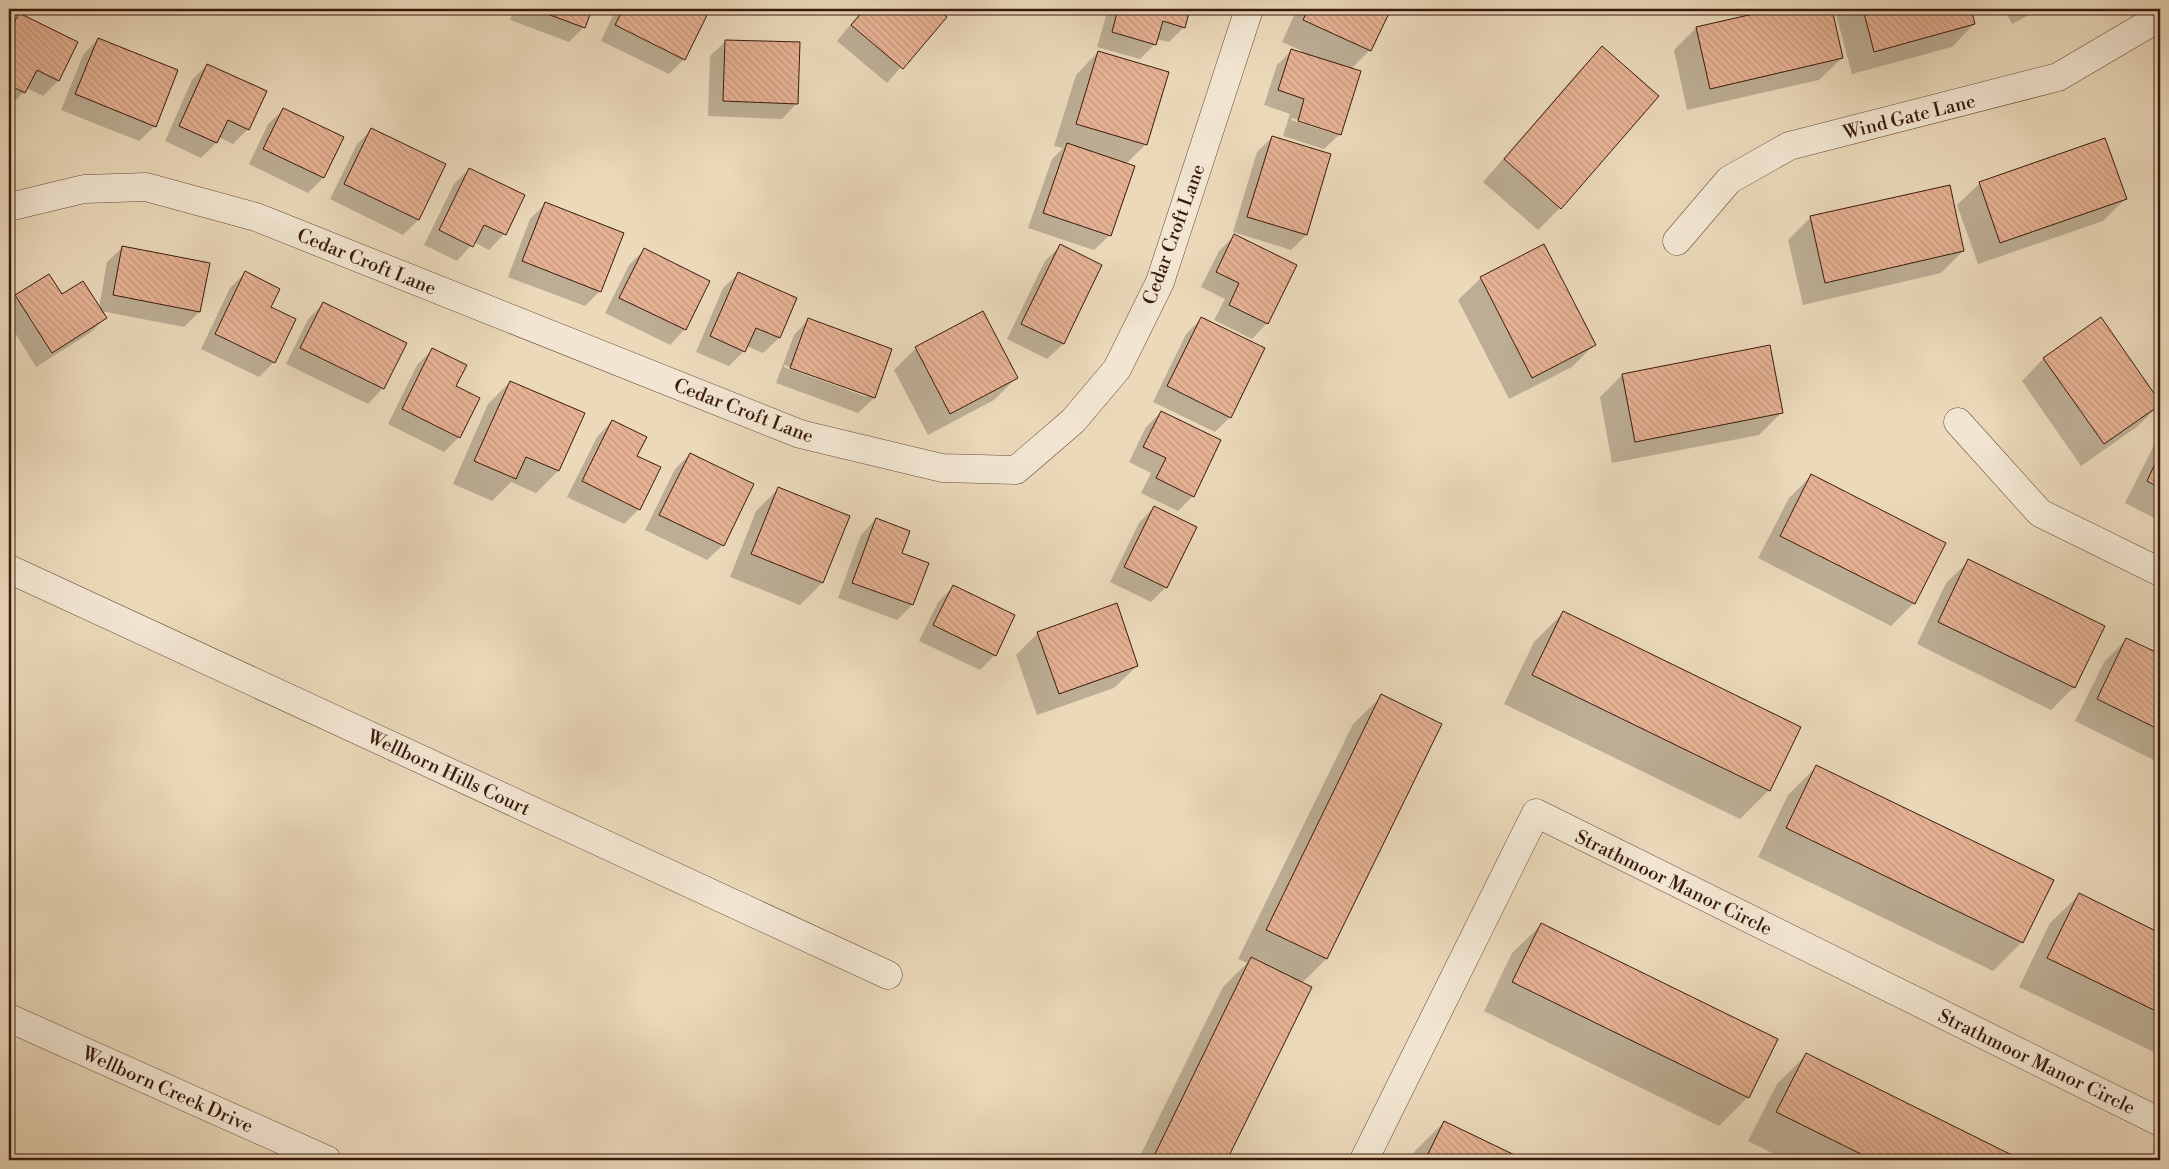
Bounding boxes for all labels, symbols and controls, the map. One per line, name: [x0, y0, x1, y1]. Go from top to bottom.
street label: Wind Gate Lane: [1840, 89, 1978, 145]
street label: Cedar Croft Lane: [1137, 161, 1211, 308]
street label: Cedar Croft Lane: [294, 223, 440, 301]
street label: Cedar Croft Lane: [670, 373, 817, 449]
street label: Wellborn Hills Court: [362, 724, 534, 821]
street label: Strathmoor Manor Circle: [1571, 825, 1776, 941]
street label: Strathmoor Manor Circle: [1934, 1004, 2139, 1120]
street label: Wellborn Creek Drive: [77, 1041, 257, 1138]

